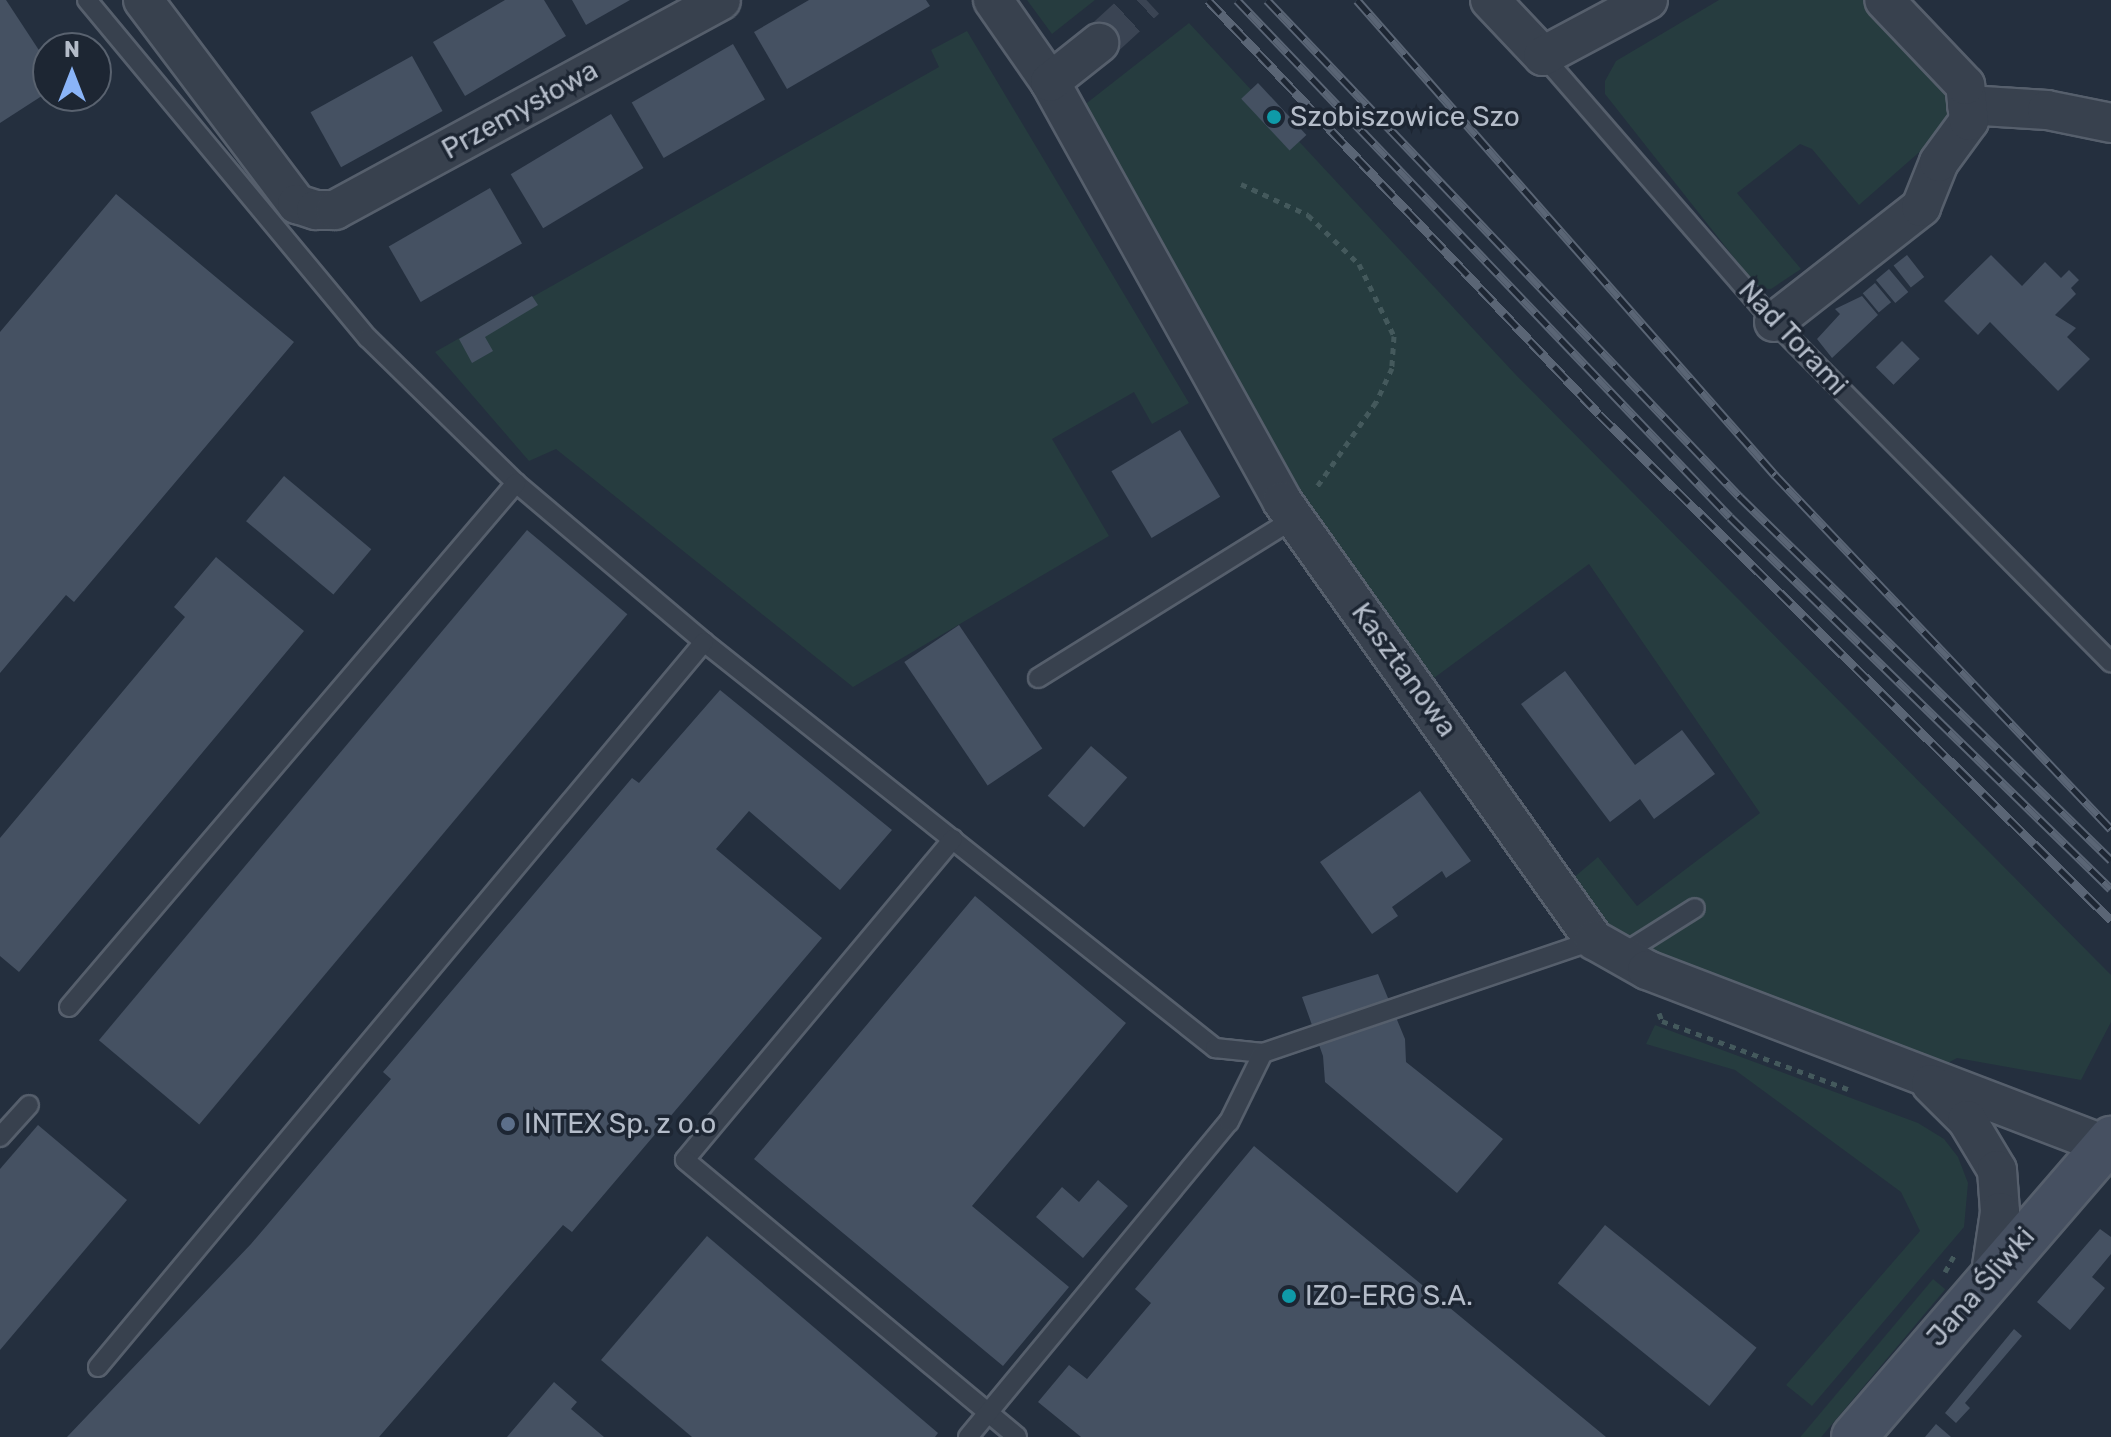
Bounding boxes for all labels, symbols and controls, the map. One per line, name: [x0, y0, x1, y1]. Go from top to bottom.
north arrow: [32, 32, 112, 112]
text: N: [64, 36, 80, 63]
street label: Przemysłowa: [436, 53, 604, 167]
place label: Szobiszowice Szo: [1290, 100, 1520, 134]
marker: Szobiszowice Szo: [1265, 108, 1283, 126]
street label: Nad Torami: [1731, 273, 1855, 403]
street label: Kasztanowa: [1344, 597, 1464, 743]
place label: INTEX Sp. z o.o: [524, 1107, 716, 1141]
marker: INTEX Sp. z o.o: [499, 1115, 517, 1133]
street label: Jana Śliwki: [1920, 1220, 2042, 1354]
place label: IZO-ERG S.A.: [1305, 1279, 1473, 1313]
marker: IZO-ERG S.A.: [1280, 1287, 1298, 1305]

